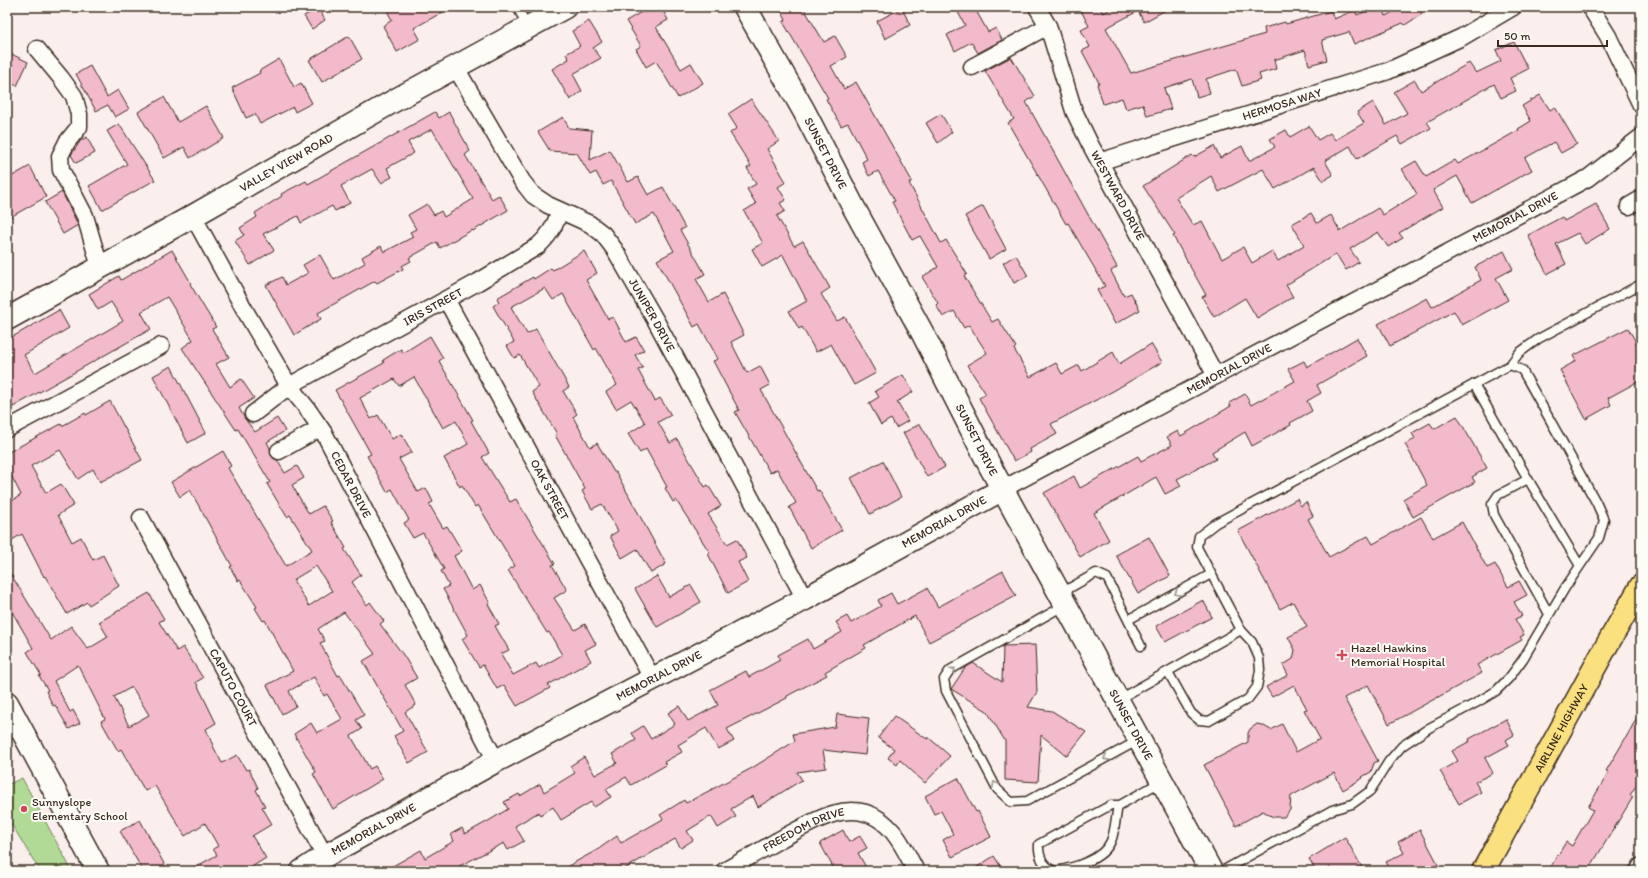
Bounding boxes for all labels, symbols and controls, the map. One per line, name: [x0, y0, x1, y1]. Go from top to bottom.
scale bar: [1498, 22, 1607, 48]
text: 50 m: [1504, 29, 1530, 43]
street label: HERMOSA WAY: [1241, 85, 1324, 123]
street label: SUNSET DRIVE: [801, 115, 850, 192]
street label: VALLEY VIEW ROAD: [237, 130, 336, 195]
street label: WESTWARD DRIVE: [1088, 148, 1148, 243]
street label: MEMORIAL DRIVE: [1470, 188, 1561, 245]
street label: JUNIPER DRIVE: [626, 276, 678, 354]
street label: IRIS STREET: [401, 285, 465, 329]
street label: MEMORIAL DRIVE: [1184, 340, 1274, 397]
street label: SUNSET DRIVE: [953, 401, 1001, 479]
street label: CEDAR DRIVE: [328, 449, 374, 521]
street label: OAK STREET: [527, 457, 572, 523]
street label: MEMORIAL DRIVE: [899, 493, 989, 551]
one-way arrow: [1174, 588, 1181, 596]
place label: Hazel Hawkins Memorial Hospital: [1351, 641, 1446, 669]
street label: CAPUTO COURT: [206, 646, 260, 729]
street label: MEMORIAL DRIVE: [614, 647, 704, 704]
marker: Hazel Hawkins Memorial Hospital: [1336, 649, 1348, 661]
one-way arrow: [948, 667, 955, 674]
street label: AIRLINE HIGHWAY: [1531, 681, 1591, 775]
street label: SUNSET DRIVE: [1106, 687, 1156, 763]
one-way arrow: [1102, 753, 1110, 761]
one-way arrow: [992, 781, 999, 788]
place label: Sunnyslope Elementary School: [32, 795, 128, 823]
street label: MEMORIAL DRIVE: [329, 800, 419, 858]
marker: Sunnyslope Elementary School: [19, 804, 29, 814]
street label: FREEDOM DRIVE: [760, 805, 846, 855]

